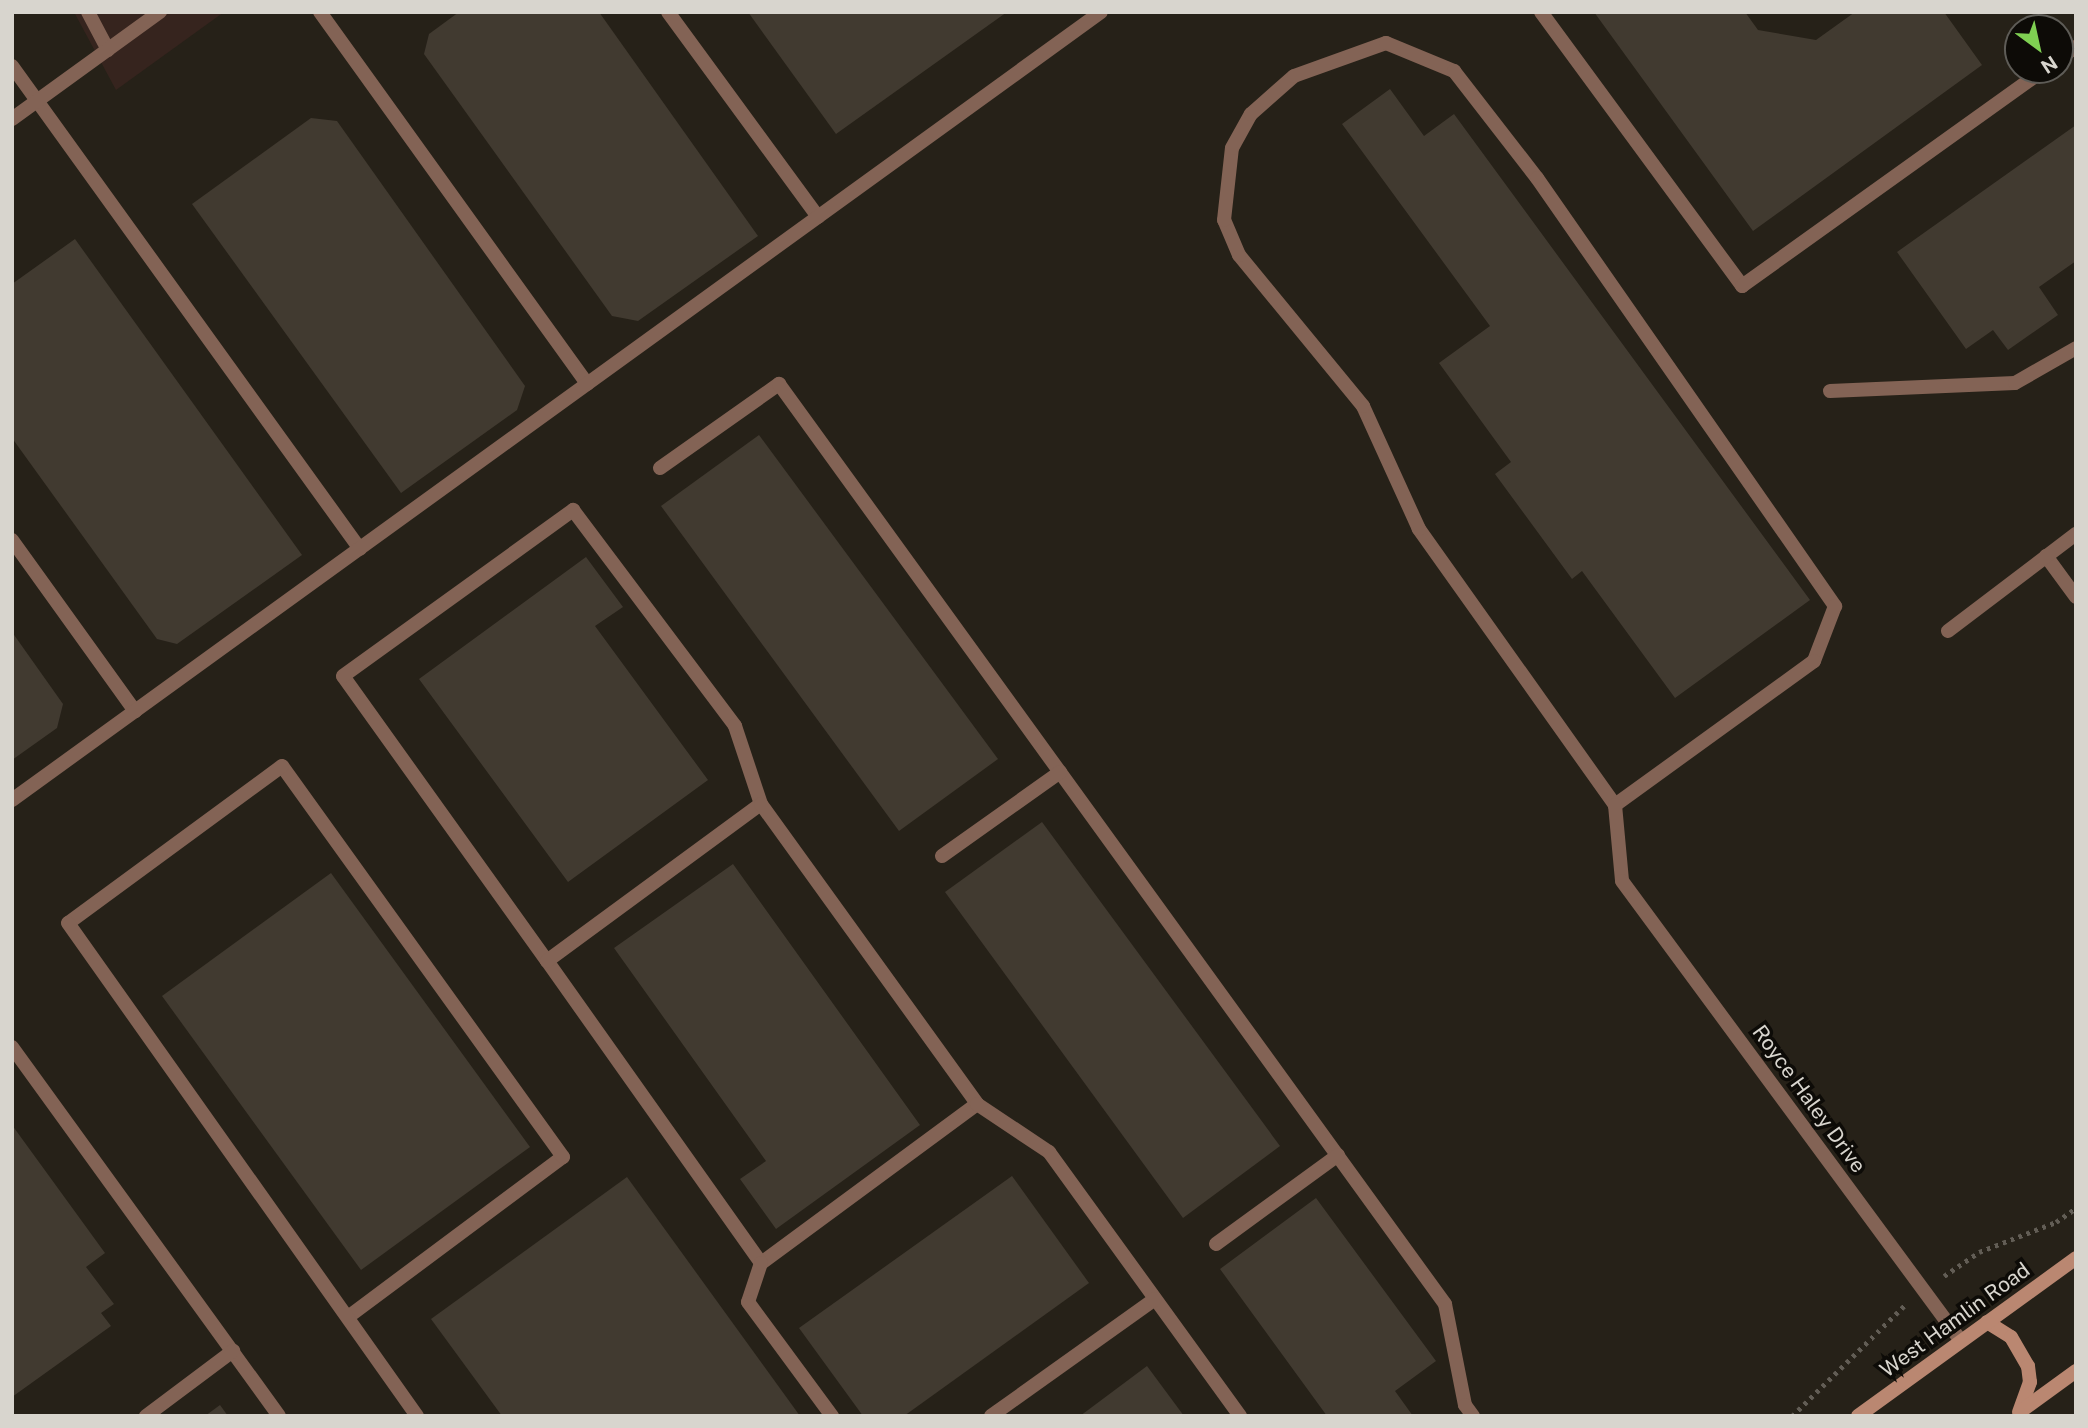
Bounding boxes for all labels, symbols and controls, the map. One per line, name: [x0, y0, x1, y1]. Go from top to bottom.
north arrow: [2004, 14, 2074, 84]
text: N: [2037, 52, 2062, 78]
street label: Royce Haley Drive: [1747, 1020, 1871, 1178]
street label: West Hamlin Road: [1875, 1257, 2035, 1383]

